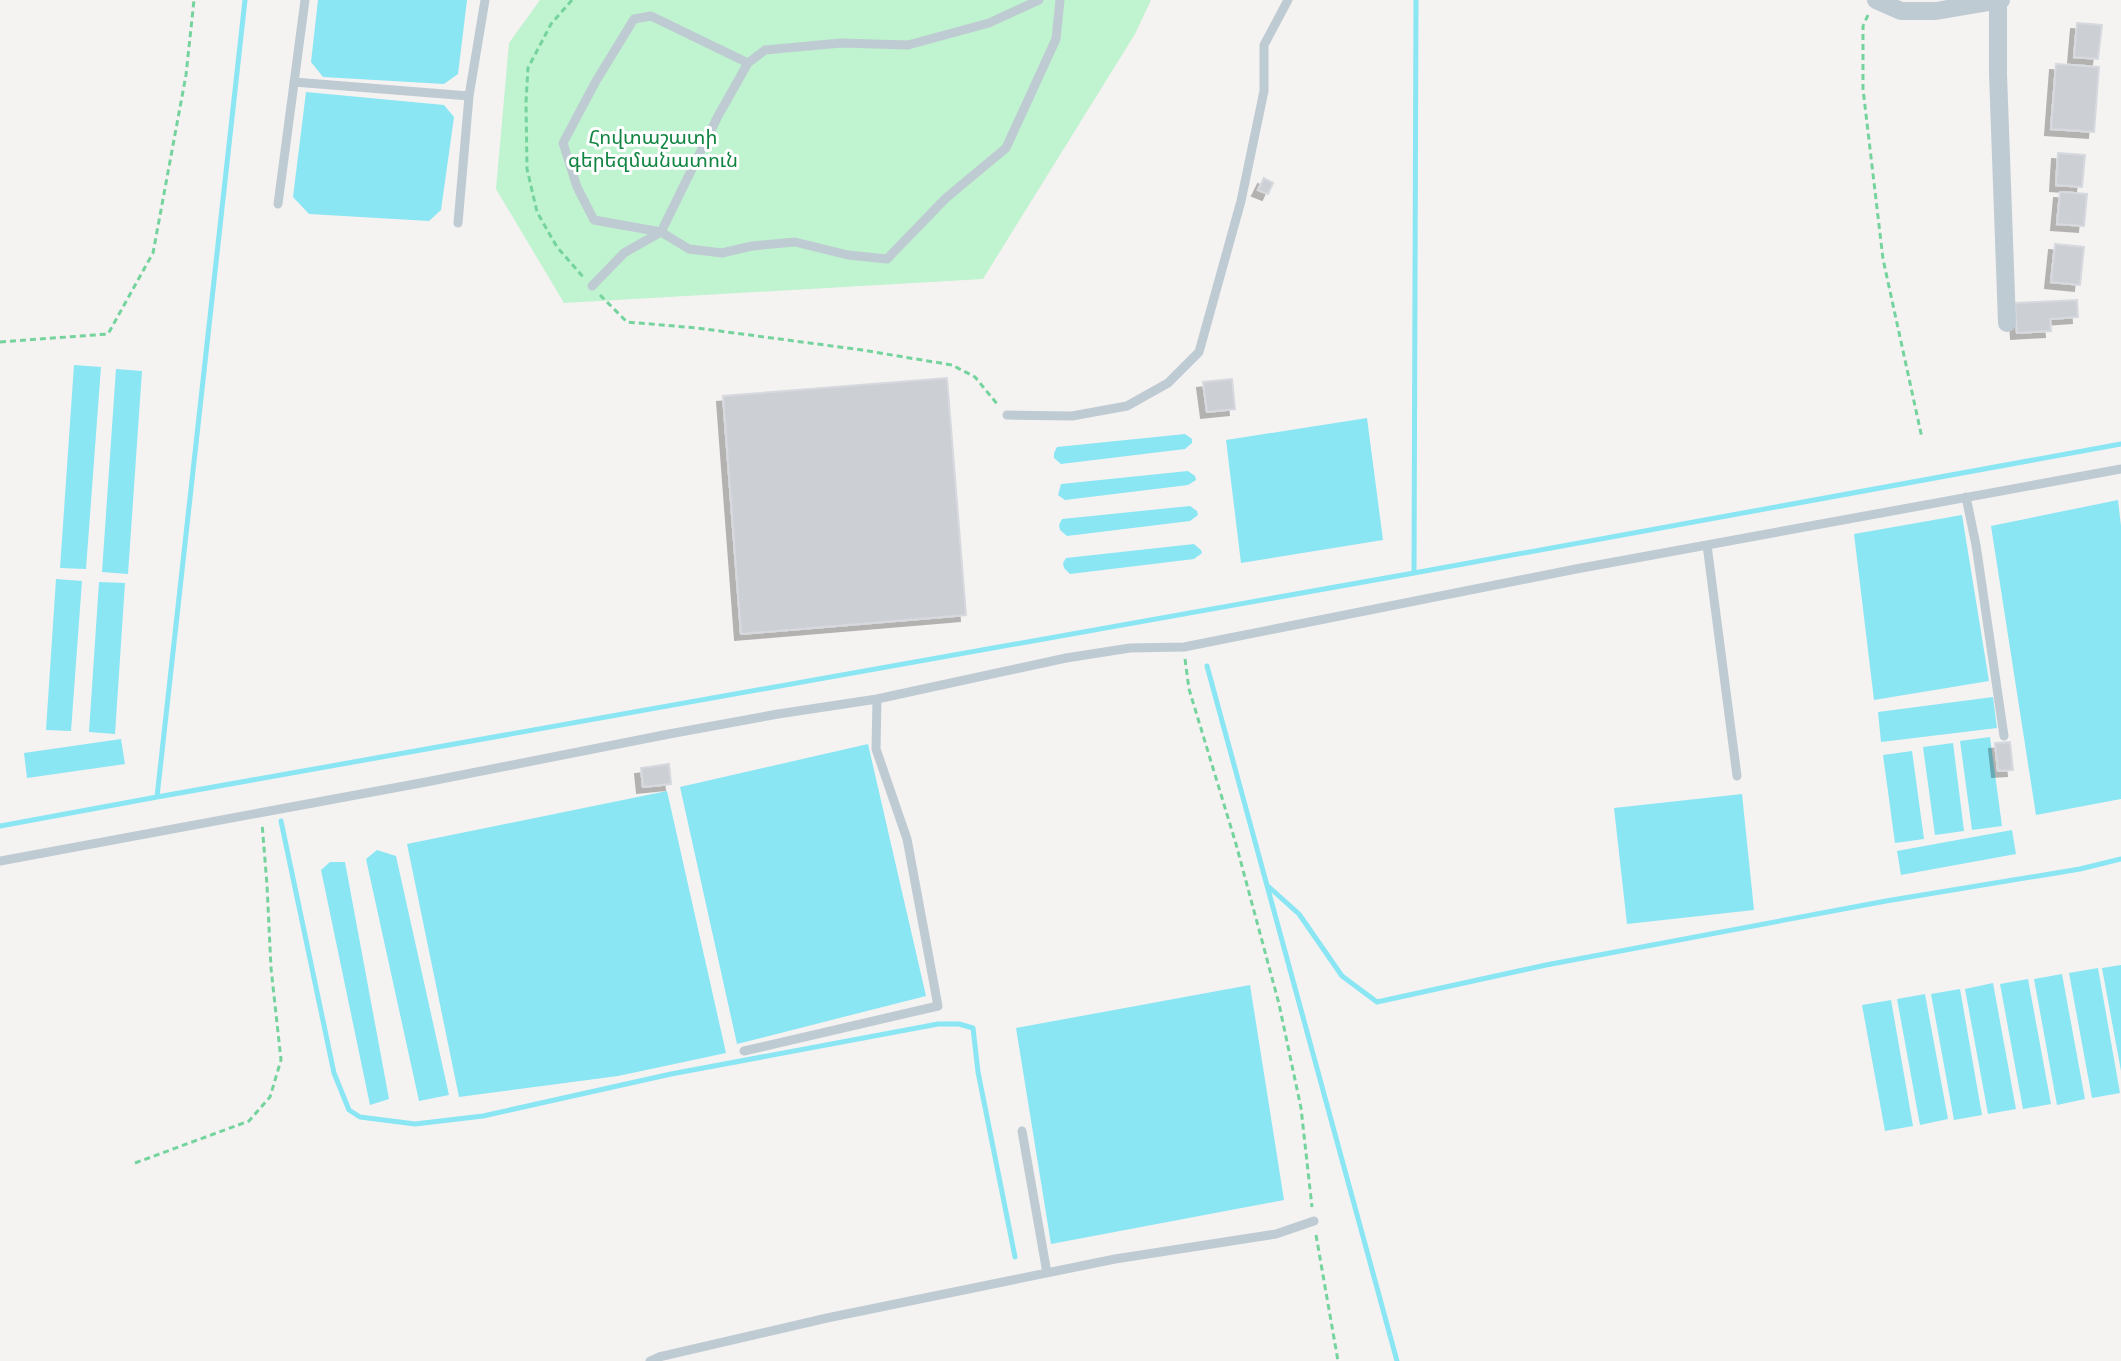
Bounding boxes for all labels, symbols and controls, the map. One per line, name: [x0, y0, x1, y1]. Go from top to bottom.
park label: Հովտաշատի գերեզմանատուն: [568, 125, 738, 172]

